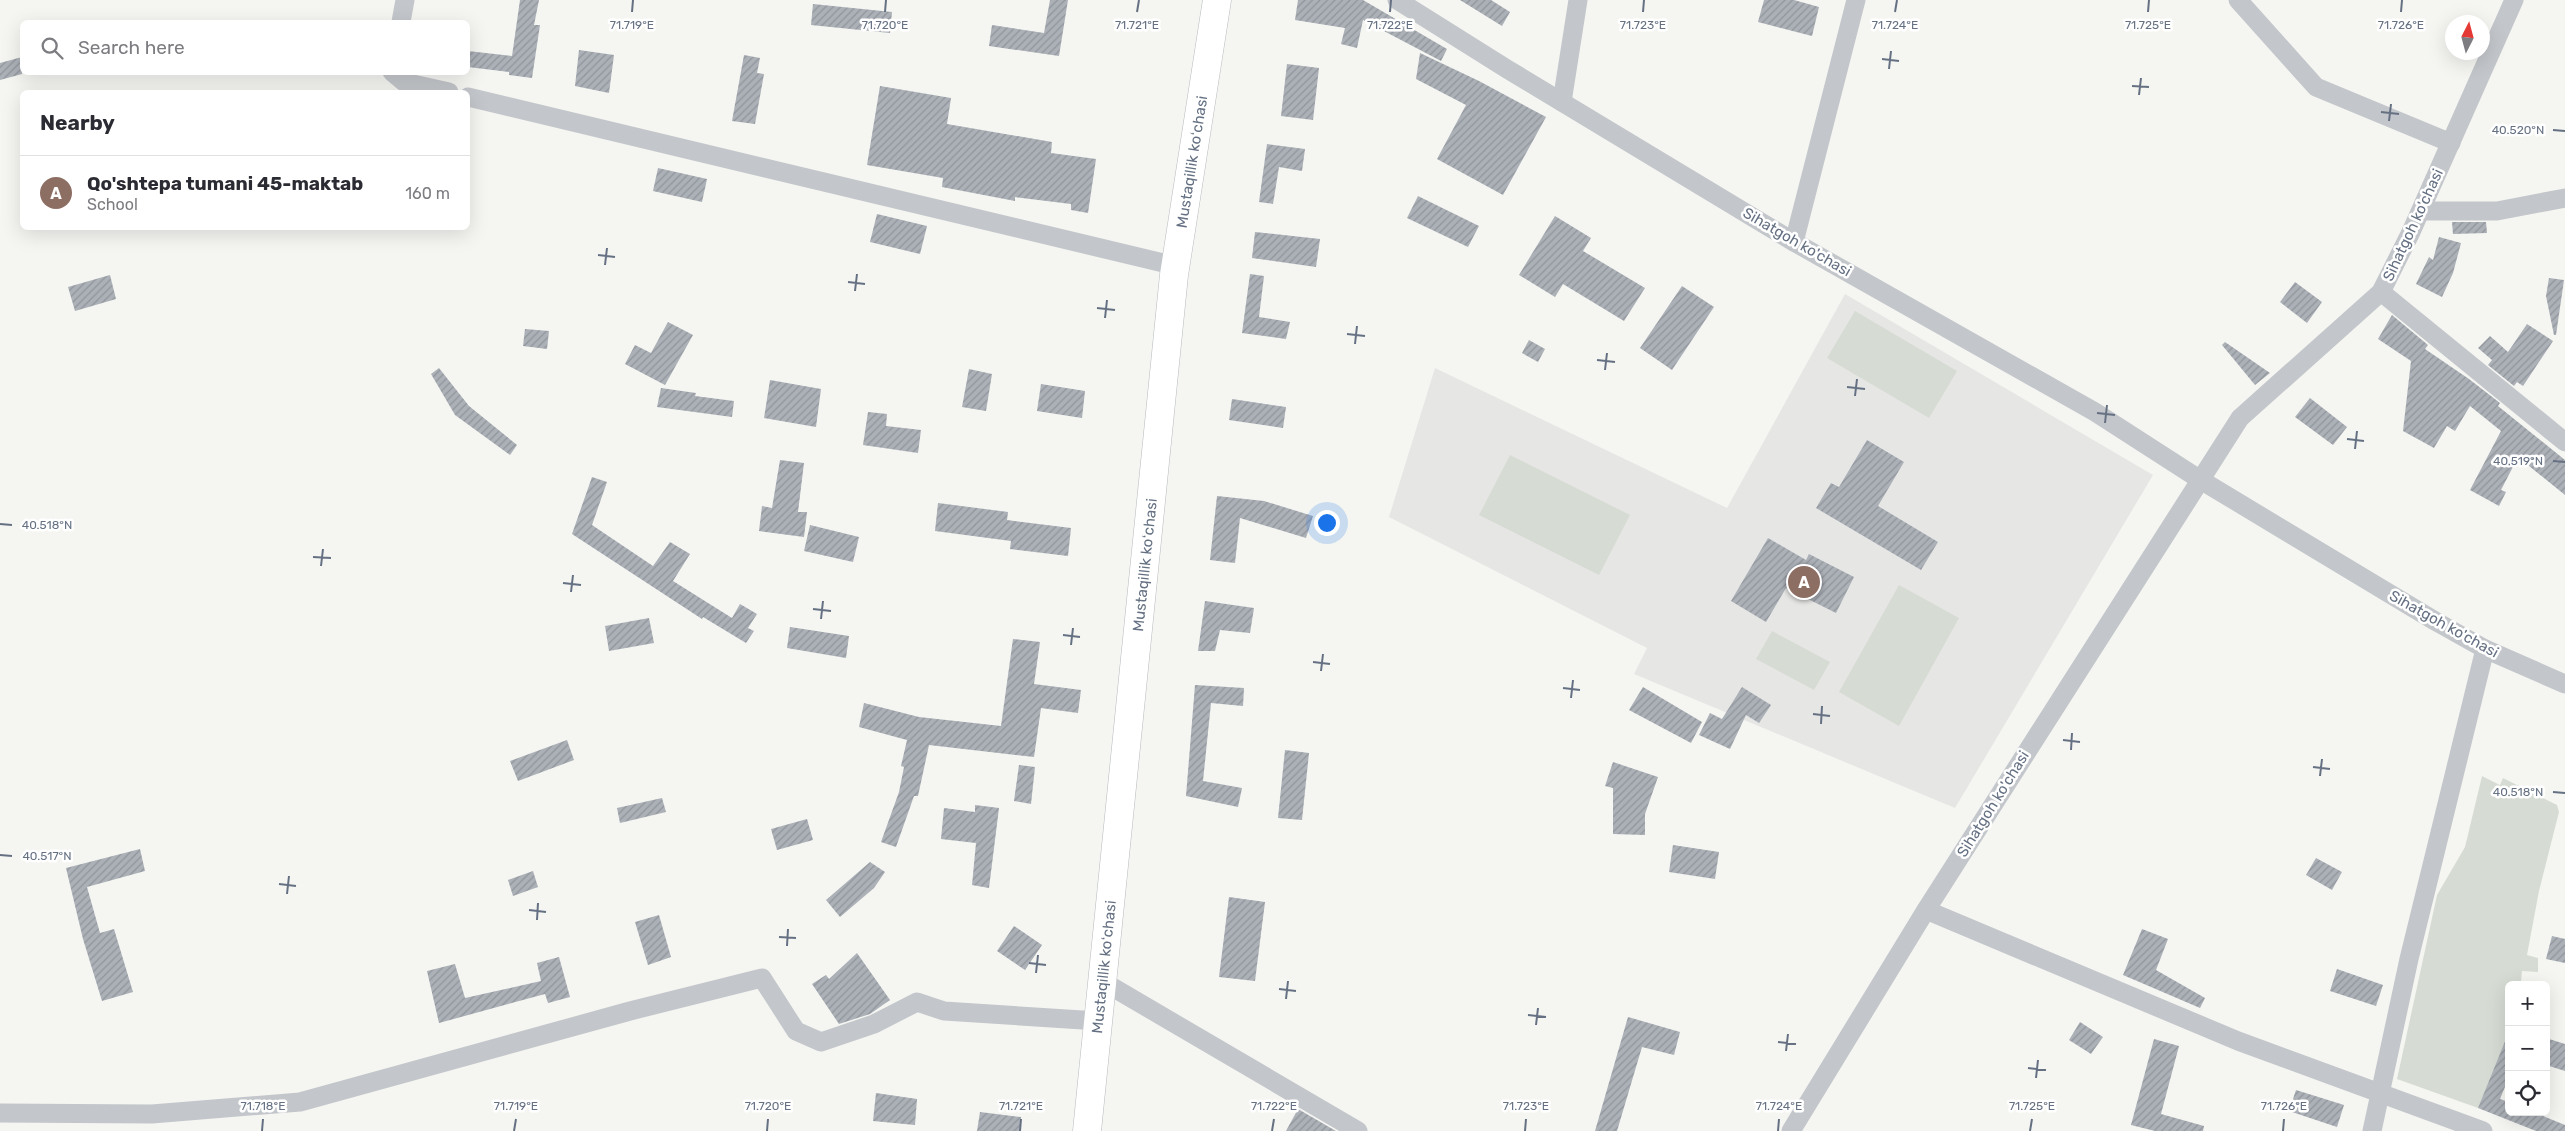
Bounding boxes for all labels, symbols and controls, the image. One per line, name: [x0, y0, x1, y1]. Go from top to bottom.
north arrow: [2445, 15, 2490, 60]
text: 71.719°E: [610, 18, 654, 32]
text: 71.720°E: [862, 18, 908, 32]
text: 71.721°E: [1115, 18, 1159, 32]
text: 71.722°E: [1367, 18, 1413, 32]
text: 71.723°E: [1620, 18, 1666, 32]
text: 71.724°E: [1872, 18, 1918, 32]
text: 71.725°E: [2125, 18, 2171, 32]
text: 71.726°E: [2378, 18, 2424, 32]
search box: [20, 20, 470, 75]
icon: search: [38, 34, 66, 62]
text: Search here: [78, 36, 185, 59]
street label: Mustaqillik koʻchasi: [1173, 95, 1211, 229]
text: Nearby: [40, 110, 115, 135]
text: 40.520°N: [2492, 123, 2544, 137]
street label: Sihatgoh ko'chasi: [2379, 166, 2447, 284]
text: Qo'shtepa tumani 45-maktab: [87, 172, 363, 195]
text: A: [50, 184, 62, 203]
text: 160 m: [405, 184, 450, 203]
text: School: [87, 195, 138, 214]
street label: Sihatgoh ko'chasi: [1740, 204, 1854, 280]
text: 40.519°N: [2493, 454, 2543, 468]
street label: Mustaqillik koʻchasi: [1129, 498, 1161, 632]
your location: [1314, 510, 1340, 536]
text: 40.518°N: [22, 518, 72, 532]
pin: A: [1788, 563, 1820, 601]
street label: Sihatgoh ko'chasi: [2386, 587, 2502, 661]
street label: Sihatgoh ko'chasi: [1953, 748, 2033, 860]
text: 40.518°N: [2493, 785, 2543, 799]
text: 40.517°N: [22, 849, 72, 863]
street label: Mustaqillik koʻchasi: [1088, 900, 1120, 1034]
map controls: [2505, 981, 2550, 1116]
button: +: [2505, 981, 2550, 1026]
button: −: [2505, 1026, 2550, 1071]
button: locate: [2505, 1071, 2550, 1116]
text: 71.718°E: [241, 1099, 285, 1113]
text: 71.719°E: [494, 1099, 538, 1113]
text: 71.720°E: [745, 1099, 791, 1113]
text: 71.721°E: [999, 1099, 1043, 1113]
text: 71.722°E: [1251, 1099, 1297, 1113]
text: 71.723°E: [1503, 1099, 1549, 1113]
text: 71.724°E: [1756, 1099, 1802, 1113]
text: 71.725°E: [2009, 1099, 2055, 1113]
text: 71.726°E: [2261, 1099, 2307, 1113]

